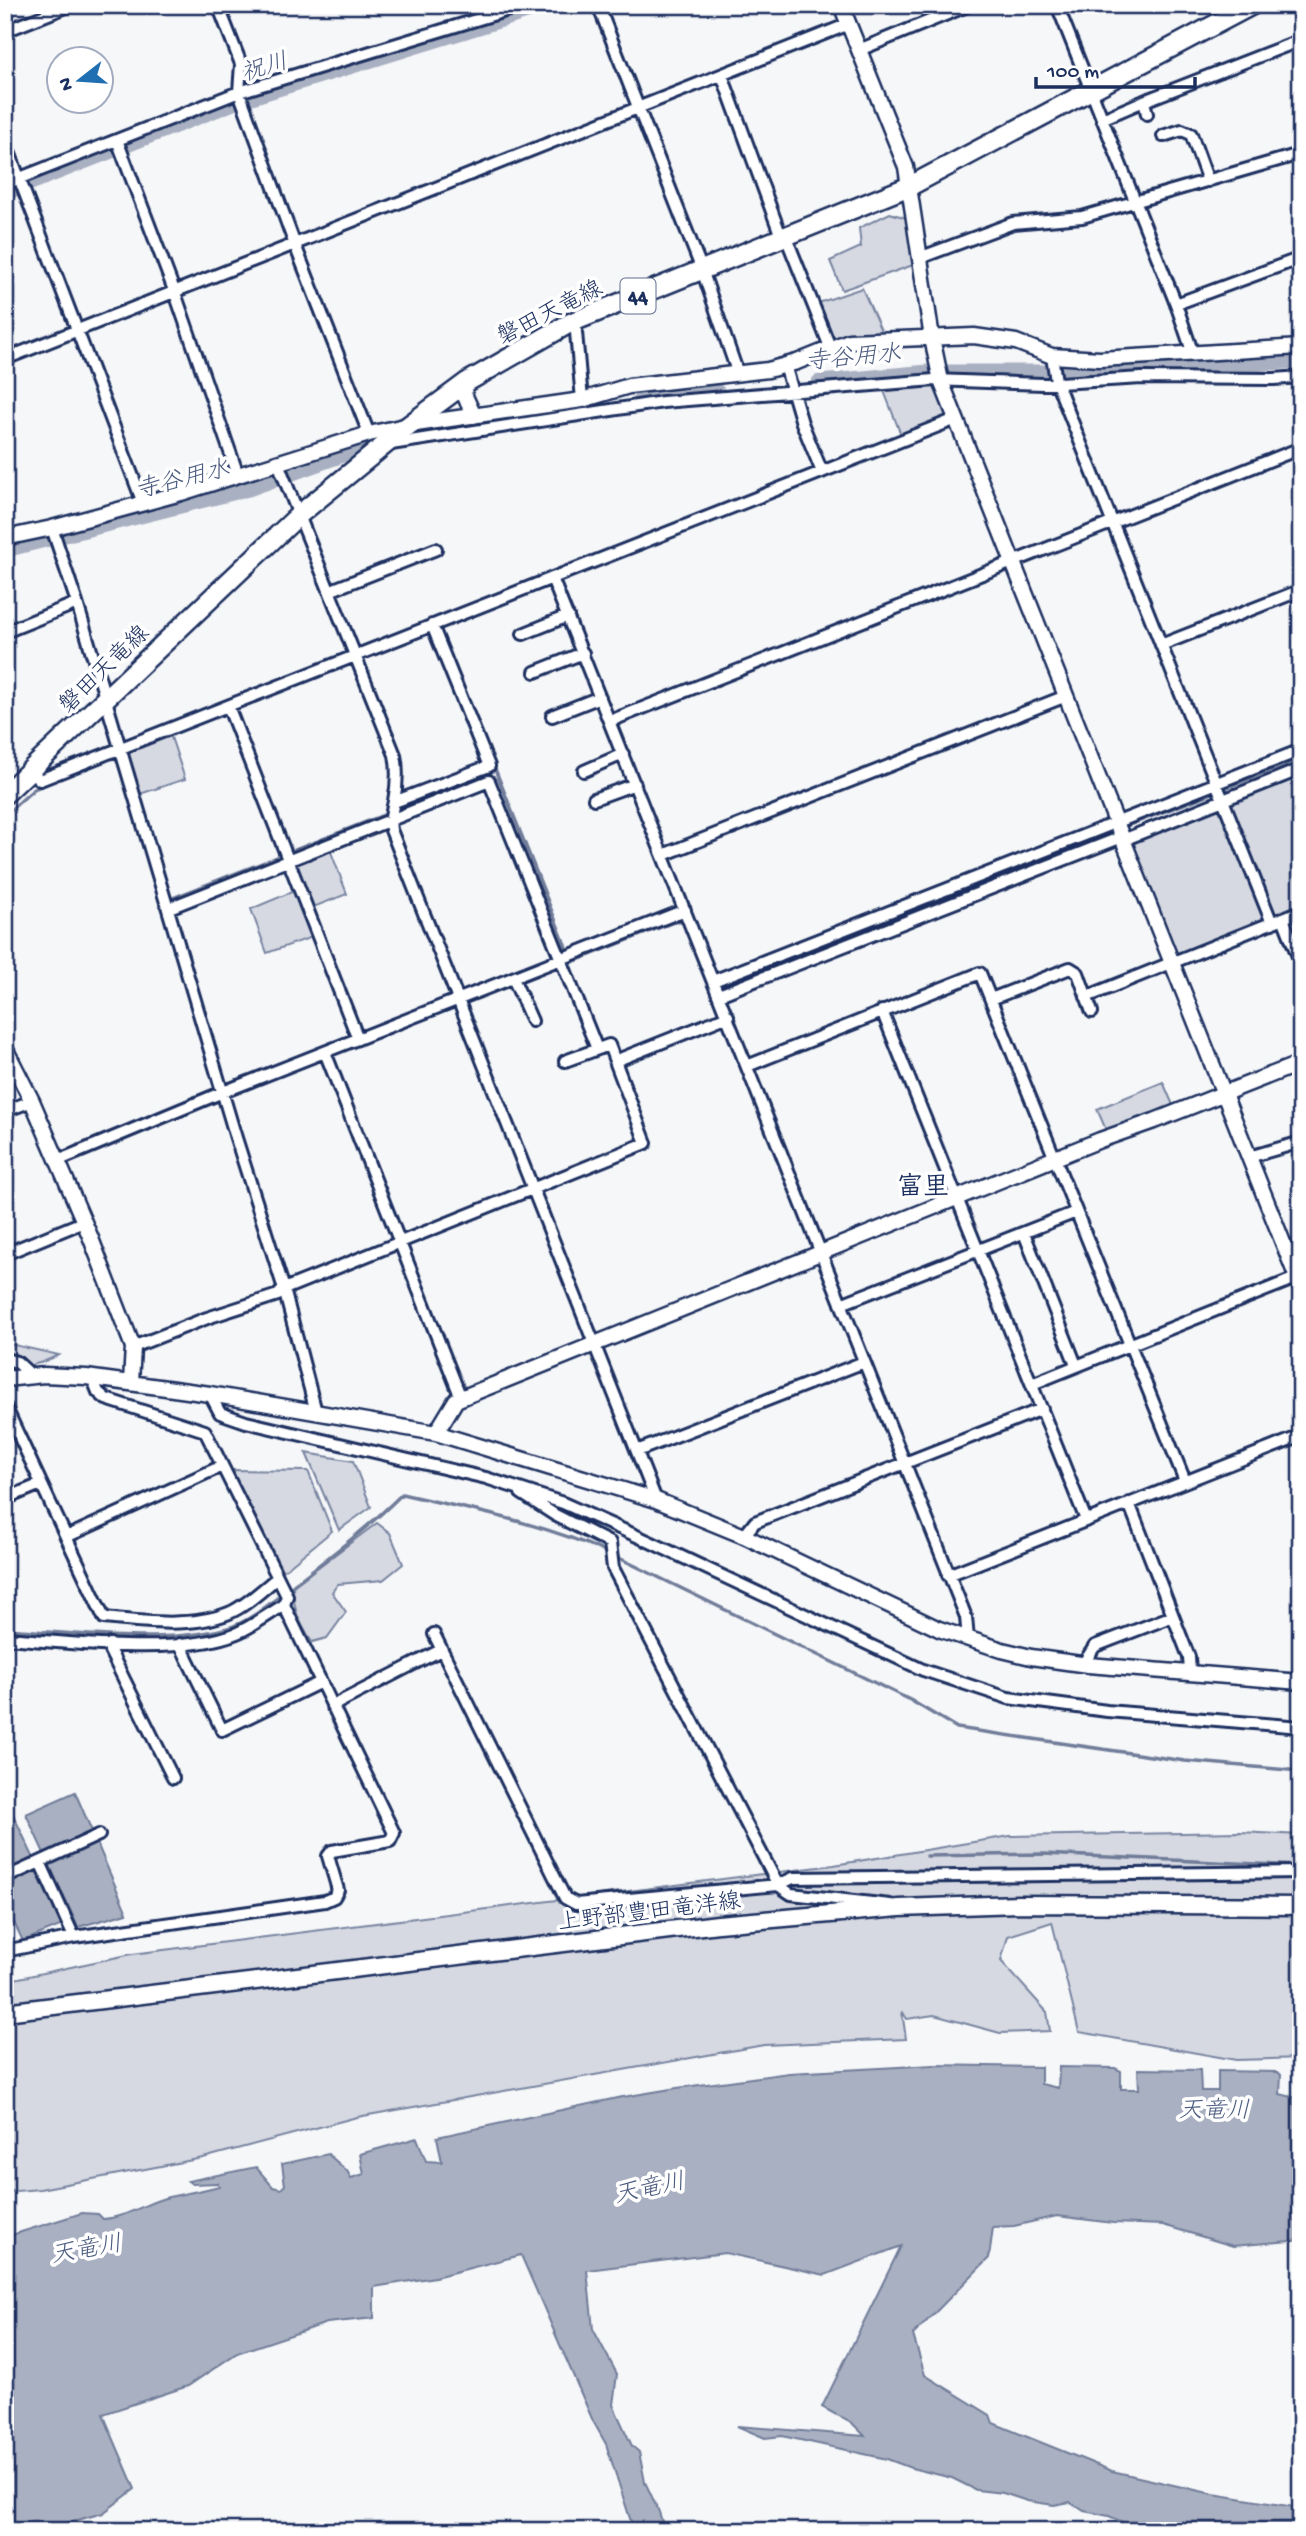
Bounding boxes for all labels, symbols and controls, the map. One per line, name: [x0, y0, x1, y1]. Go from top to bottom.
north arrow: [46, 46, 116, 116]
scale bar: [1036, 46, 1196, 90]
water label: 祝川: [238, 48, 292, 90]
text: 100 m: [1046, 61, 1099, 86]
text: N: [54, 75, 80, 93]
street label: 磐田天竜線: [493, 275, 608, 352]
road number: 44: [620, 278, 656, 314]
water label: 寺谷用水: [804, 340, 902, 378]
water label: 寺谷用水: [133, 455, 233, 507]
street label: 磐田天竜線: [54, 620, 156, 720]
district label: 富里: [897, 1172, 949, 1205]
street label: 上野部豊田竜洋線: [556, 1888, 742, 1938]
water label: 天竜川: [1178, 2097, 1250, 2127]
water label: 天竜川: [611, 2168, 688, 2212]
water label: 天竜川: [48, 2230, 125, 2272]

